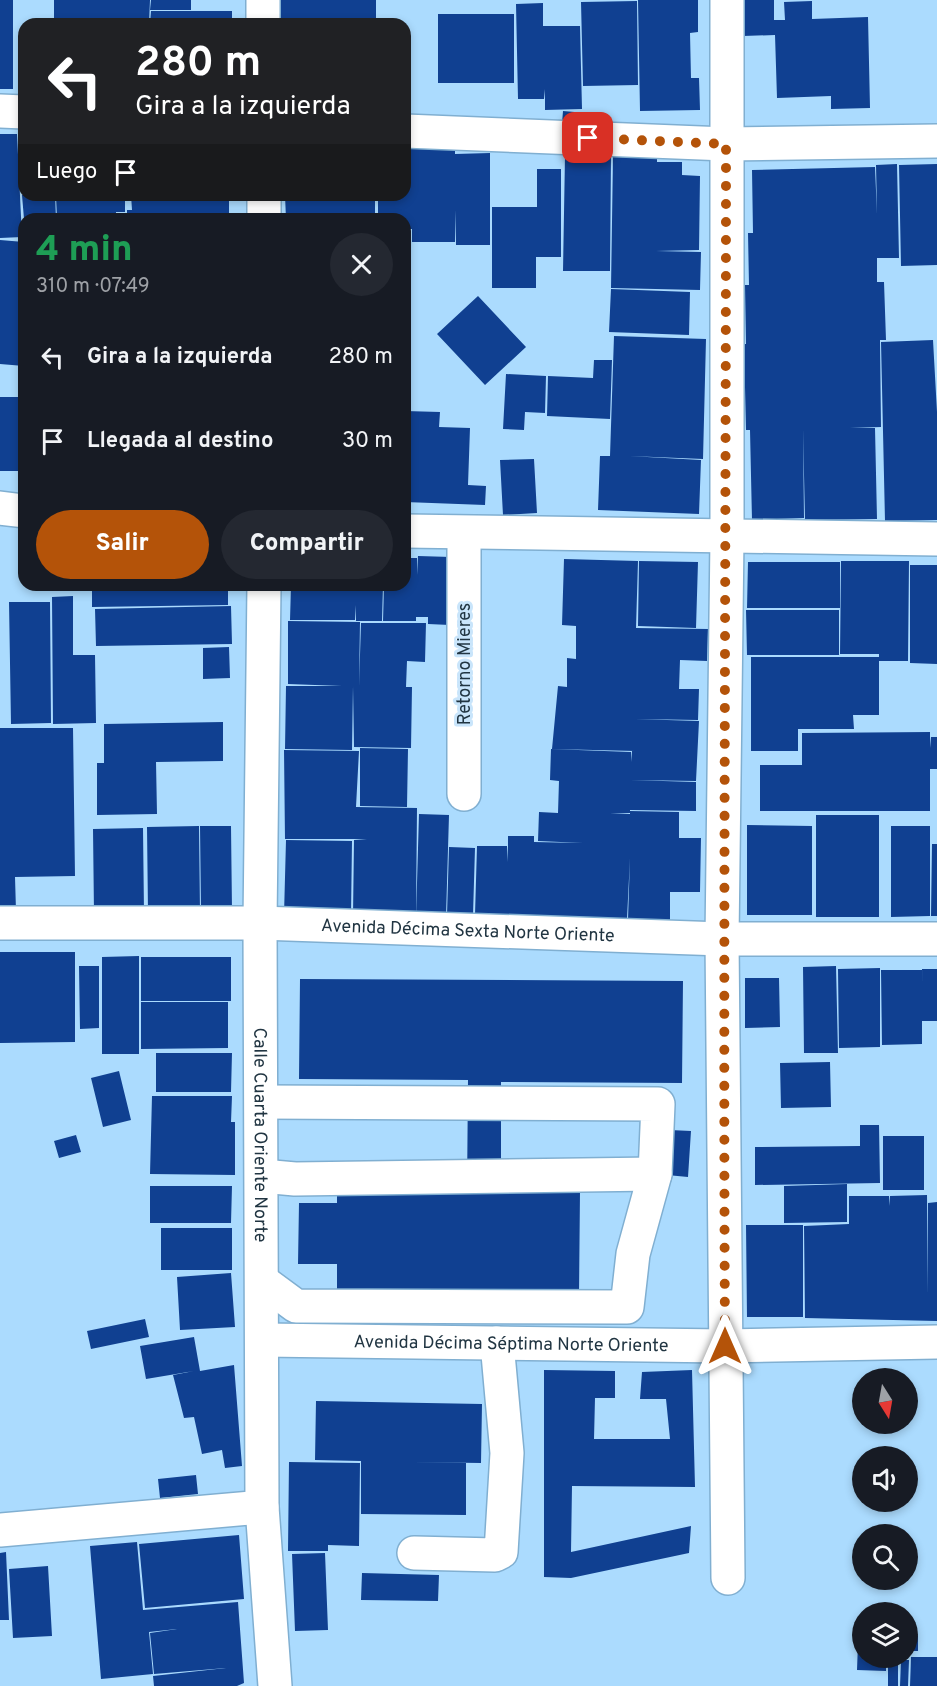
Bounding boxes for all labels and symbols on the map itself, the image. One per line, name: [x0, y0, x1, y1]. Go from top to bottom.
pin: [562, 112, 613, 163]
street label: Retorno Mieres: [454, 603, 477, 725]
street label: Avenida Décima Sexta Norte Oriente: [321, 915, 615, 948]
street label: Calle Cuarta Oriente Norte: [247, 1027, 271, 1243]
position arrow: [693, 1314, 757, 1378]
street label: Avenida Décima Séptima Norte Oriente: [353, 1331, 669, 1358]
north arrow: [852, 1368, 918, 1434]

